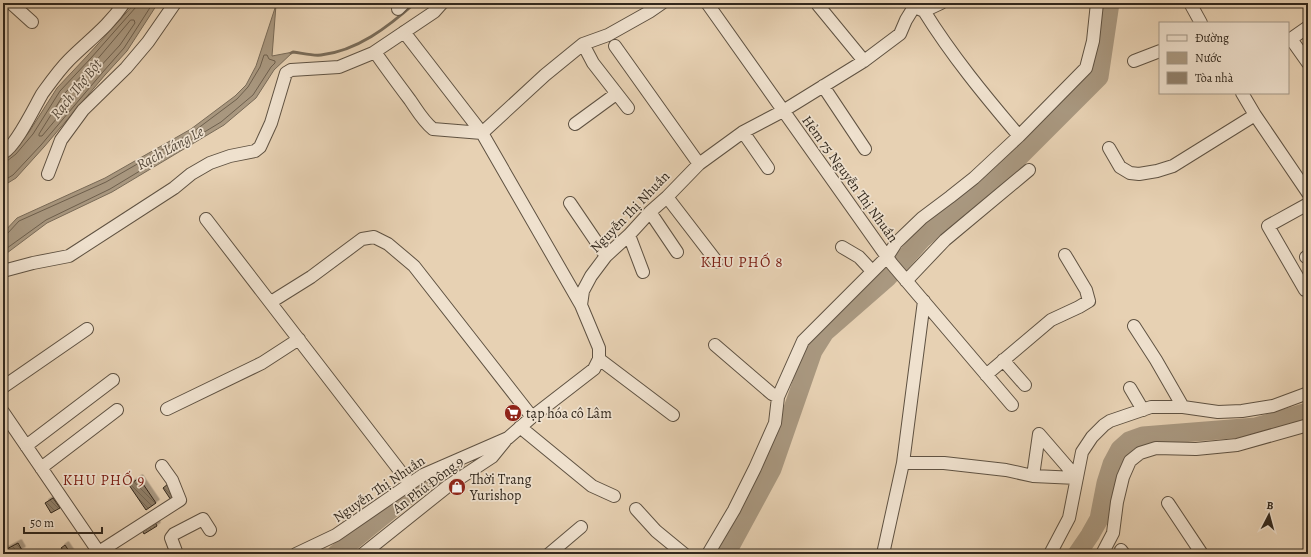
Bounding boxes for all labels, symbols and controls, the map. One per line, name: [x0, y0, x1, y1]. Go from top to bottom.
legend: [1159, 22, 1289, 94]
text: Đường: [1195, 30, 1229, 46]
text: Nước: [1195, 50, 1222, 66]
water label: Rạch Thợ Bột: [46, 54, 107, 123]
text: Tòa nhà: [1195, 70, 1234, 86]
street label: Hẻm 75 Nguyễn Thị Nhuần: [797, 112, 903, 247]
water label: Rạch Láng Le: [133, 121, 208, 175]
street label: Nguyễn Thị Nhuần: [586, 167, 674, 257]
district label: KHU PHỐ 8: [700, 252, 784, 272]
supermarket icon: tạp hóa cô Lâm: [503, 403, 523, 423]
place label: tạp hóa cô Lâm: [526, 404, 612, 423]
street label: Nguyễn Thị Nhuần: [329, 451, 429, 527]
street label: An Phú Đông 9: [388, 452, 468, 519]
district label: KHU PHỐ 9: [63, 470, 145, 490]
place label: Thời Trang Yurishop: [469, 470, 532, 505]
shop icon: Thời Trang Yurishop: [447, 477, 467, 497]
north arrow: [1249, 495, 1289, 535]
text: B: [1266, 498, 1274, 513]
scale bar: [24, 509, 102, 535]
text: 50 m: [30, 515, 54, 531]

